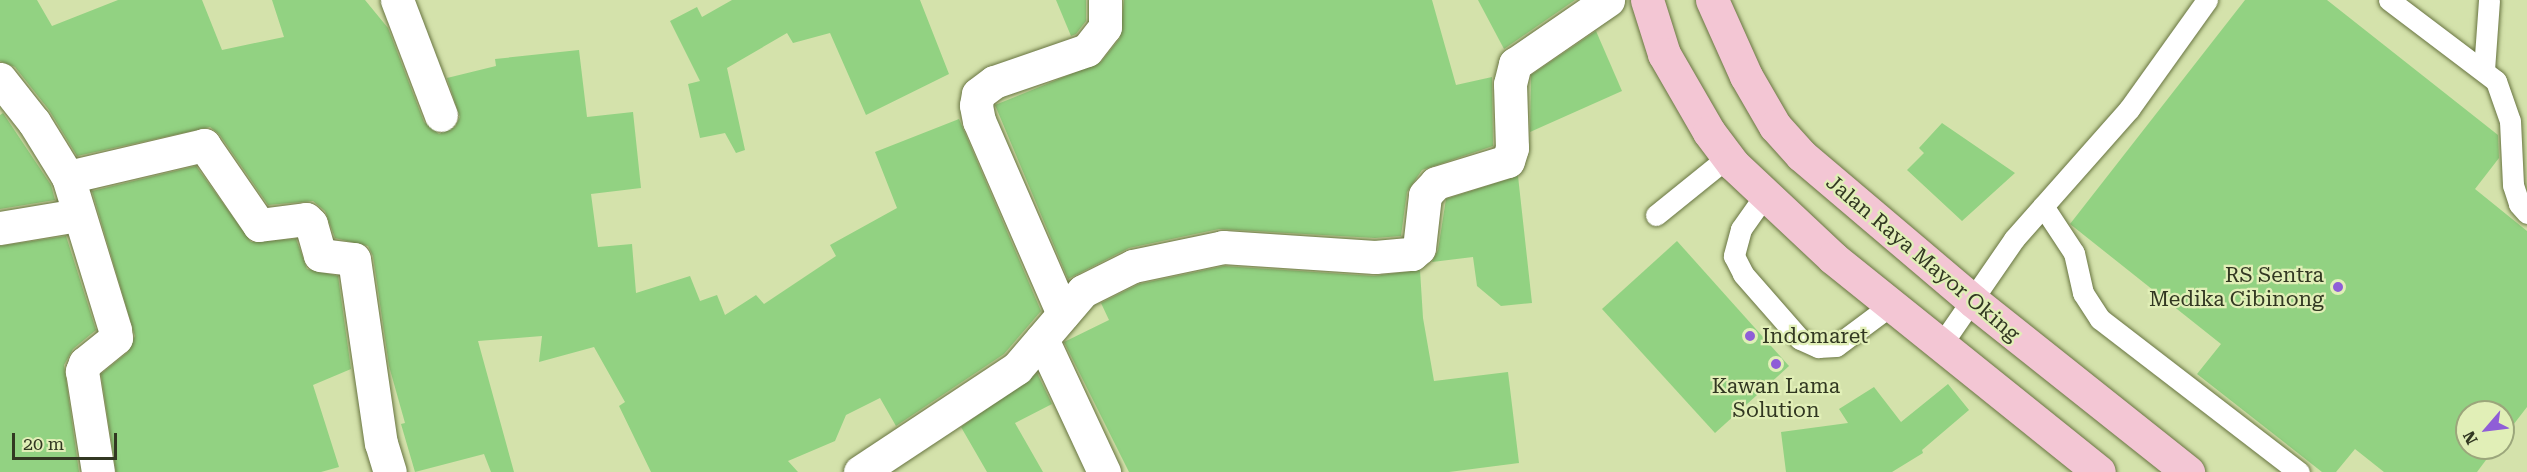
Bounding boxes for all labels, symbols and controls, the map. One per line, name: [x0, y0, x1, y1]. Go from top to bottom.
street label: Jalan Raya Mayor Oking: [1821, 170, 2025, 346]
place label: RS Sentra Medika Cibinong: [2149, 262, 2324, 312]
marker: RS Sentra Medika Cibinong: [2329, 278, 2347, 296]
place label: Indomaret: [1762, 323, 1868, 349]
marker: Indomaret: [1743, 329, 1757, 343]
marker: Kawan Lama Solution: [1769, 357, 1783, 371]
place label: Kawan Lama Solution: [1712, 373, 1840, 423]
north arrow: [2455, 400, 2515, 460]
scale bar: [15, 421, 120, 459]
text: N: [2459, 428, 2482, 448]
text: 20 m: [23, 433, 64, 454]

